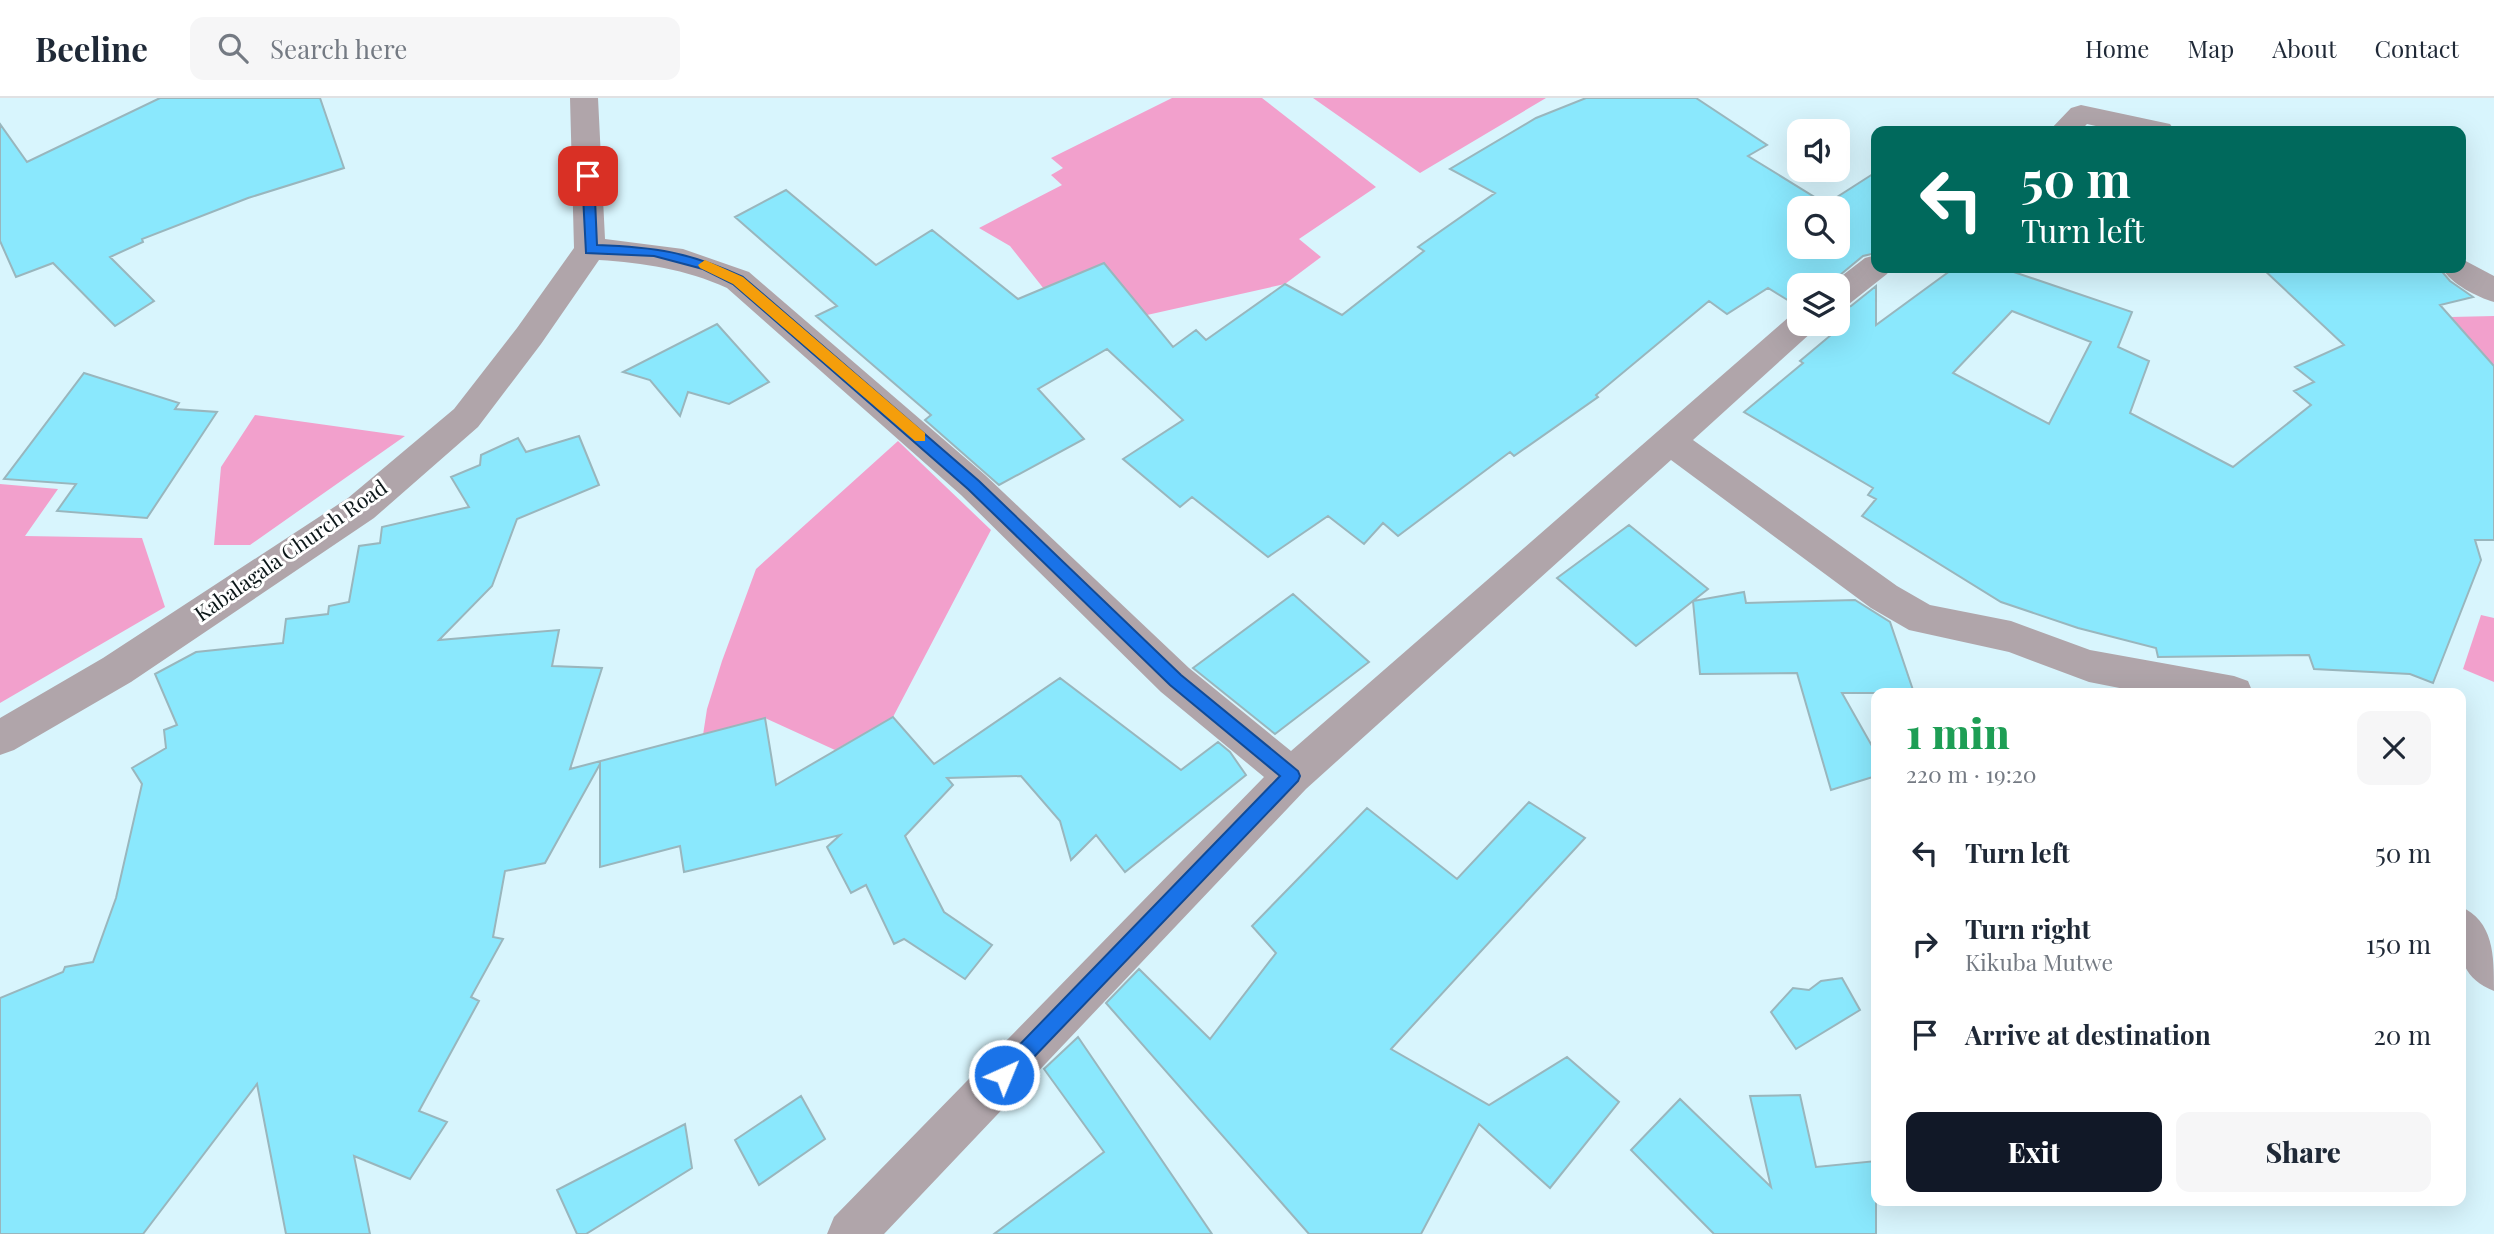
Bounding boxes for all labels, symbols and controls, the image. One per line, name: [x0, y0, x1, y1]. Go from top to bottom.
search box: [190, 17, 680, 80]
text: Beeline: [35, 26, 148, 70]
icon: search: [214, 29, 252, 67]
text: Search here: [270, 31, 407, 66]
text: Home: [2085, 32, 2149, 64]
text: Map: [2187, 32, 2234, 64]
text: About: [2272, 32, 2336, 64]
text: Contact: [2374, 32, 2459, 64]
map controls: [1787, 119, 1850, 336]
button: sound: [1787, 119, 1850, 182]
text: 50 m: [2021, 145, 2131, 210]
pin: [558, 146, 618, 206]
icon: left: [1906, 154, 1997, 245]
icon: arrive: [569, 157, 607, 195]
button: search: [1787, 196, 1850, 259]
text: Turn left: [2021, 208, 2145, 251]
button: layers: [1787, 273, 1850, 336]
street label: Kabalagala Church Road: [188, 472, 392, 627]
text: 1 min: [1906, 704, 2010, 760]
button: close: [2357, 711, 2431, 785]
text: 220 m · 19:20: [1906, 758, 2037, 789]
icon: left: [1906, 834, 1944, 872]
text: Turn left: [1965, 835, 2070, 870]
text: 50 m: [2375, 835, 2431, 870]
text: Turn right: [1965, 911, 2091, 946]
icon: right: [1906, 925, 1944, 963]
text: 150 m: [2366, 926, 2431, 961]
text: Kikuba Mutwe: [1965, 946, 2113, 977]
icon: arrive: [1906, 1016, 1944, 1054]
text: Arrive at destination: [1965, 1017, 2211, 1052]
text: 20 m: [2373, 1017, 2431, 1052]
position arrow: [967, 1038, 1041, 1112]
button: Exit: [1906, 1112, 2162, 1192]
button: Share: [2176, 1112, 2431, 1192]

